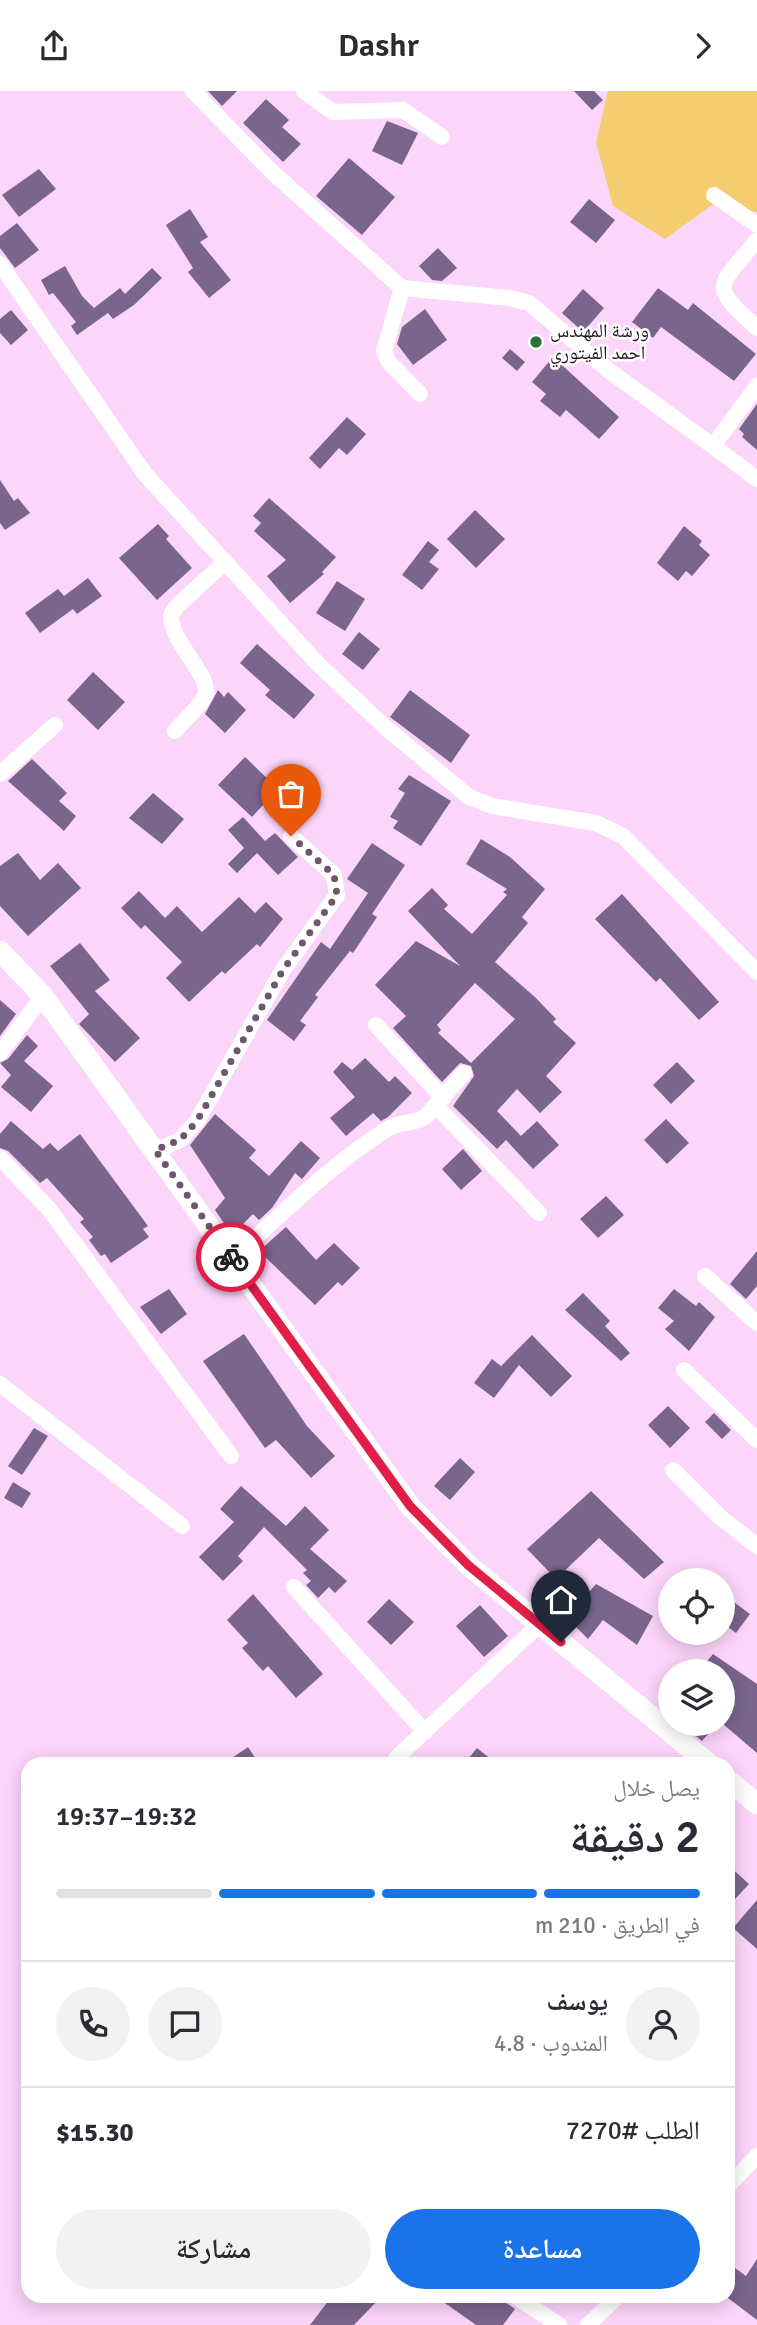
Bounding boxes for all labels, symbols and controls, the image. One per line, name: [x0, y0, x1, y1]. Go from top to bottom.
text: Dashr: [338, 26, 419, 65]
icon: share: [35, 27, 73, 65]
icon: forward: [684, 27, 722, 65]
place label: ورشة المهندس احمد الفيتوري: [550, 319, 649, 368]
marker: ورشة المهندس احمد الفيتوري: [528, 334, 544, 350]
pin: [261, 764, 321, 836]
icon: bag: [272, 775, 310, 813]
courier: [196, 1222, 266, 1292]
icon: bike: [212, 1238, 250, 1276]
map controls: [658, 1568, 735, 1736]
button: locate: [658, 1568, 735, 1645]
pin: [531, 1570, 591, 1642]
icon: home: [542, 1581, 580, 1619]
button: layers: [658, 1659, 735, 1736]
text: يصل خلال: [613, 1774, 700, 1803]
text: 19:32–19:37: [56, 1801, 197, 1833]
text: 2 دقيقة: [569, 1809, 700, 1865]
text: في الطريق · 210 m: [535, 1911, 700, 1940]
text: يوسف: [547, 1986, 608, 2018]
button: phone: [56, 1987, 130, 2061]
button: chat: [148, 1987, 222, 2061]
button: person: [626, 1987, 700, 2061]
text: المندوب · 4.8: [494, 2029, 608, 2058]
text: الطلب #7270: [566, 2115, 700, 2147]
text: $15.30: [56, 2117, 134, 2149]
button: مشاركة: [56, 2209, 371, 2289]
button: مساعدة: [385, 2209, 700, 2289]

